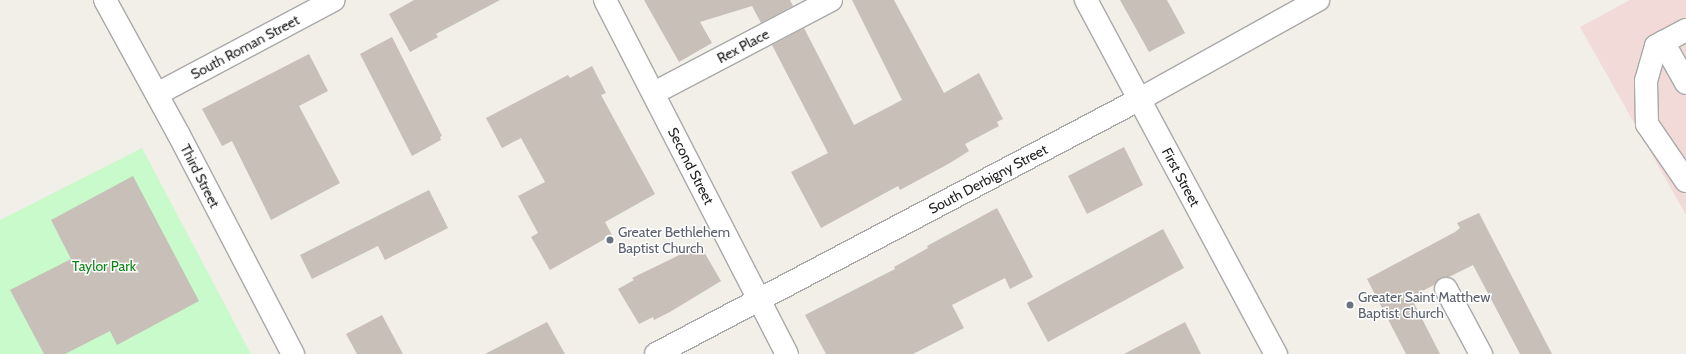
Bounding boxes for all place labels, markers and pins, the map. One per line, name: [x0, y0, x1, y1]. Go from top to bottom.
place label: Greater Bethlehem Baptist Church: [618, 224, 730, 256]
marker: Greater Bethlehem Baptist Church: [605, 235, 615, 245]
place label: Greater Saint Matthew Baptist Church: [1358, 289, 1490, 322]
marker: Greater Saint Matthew Baptist Church: [1345, 300, 1355, 310]

